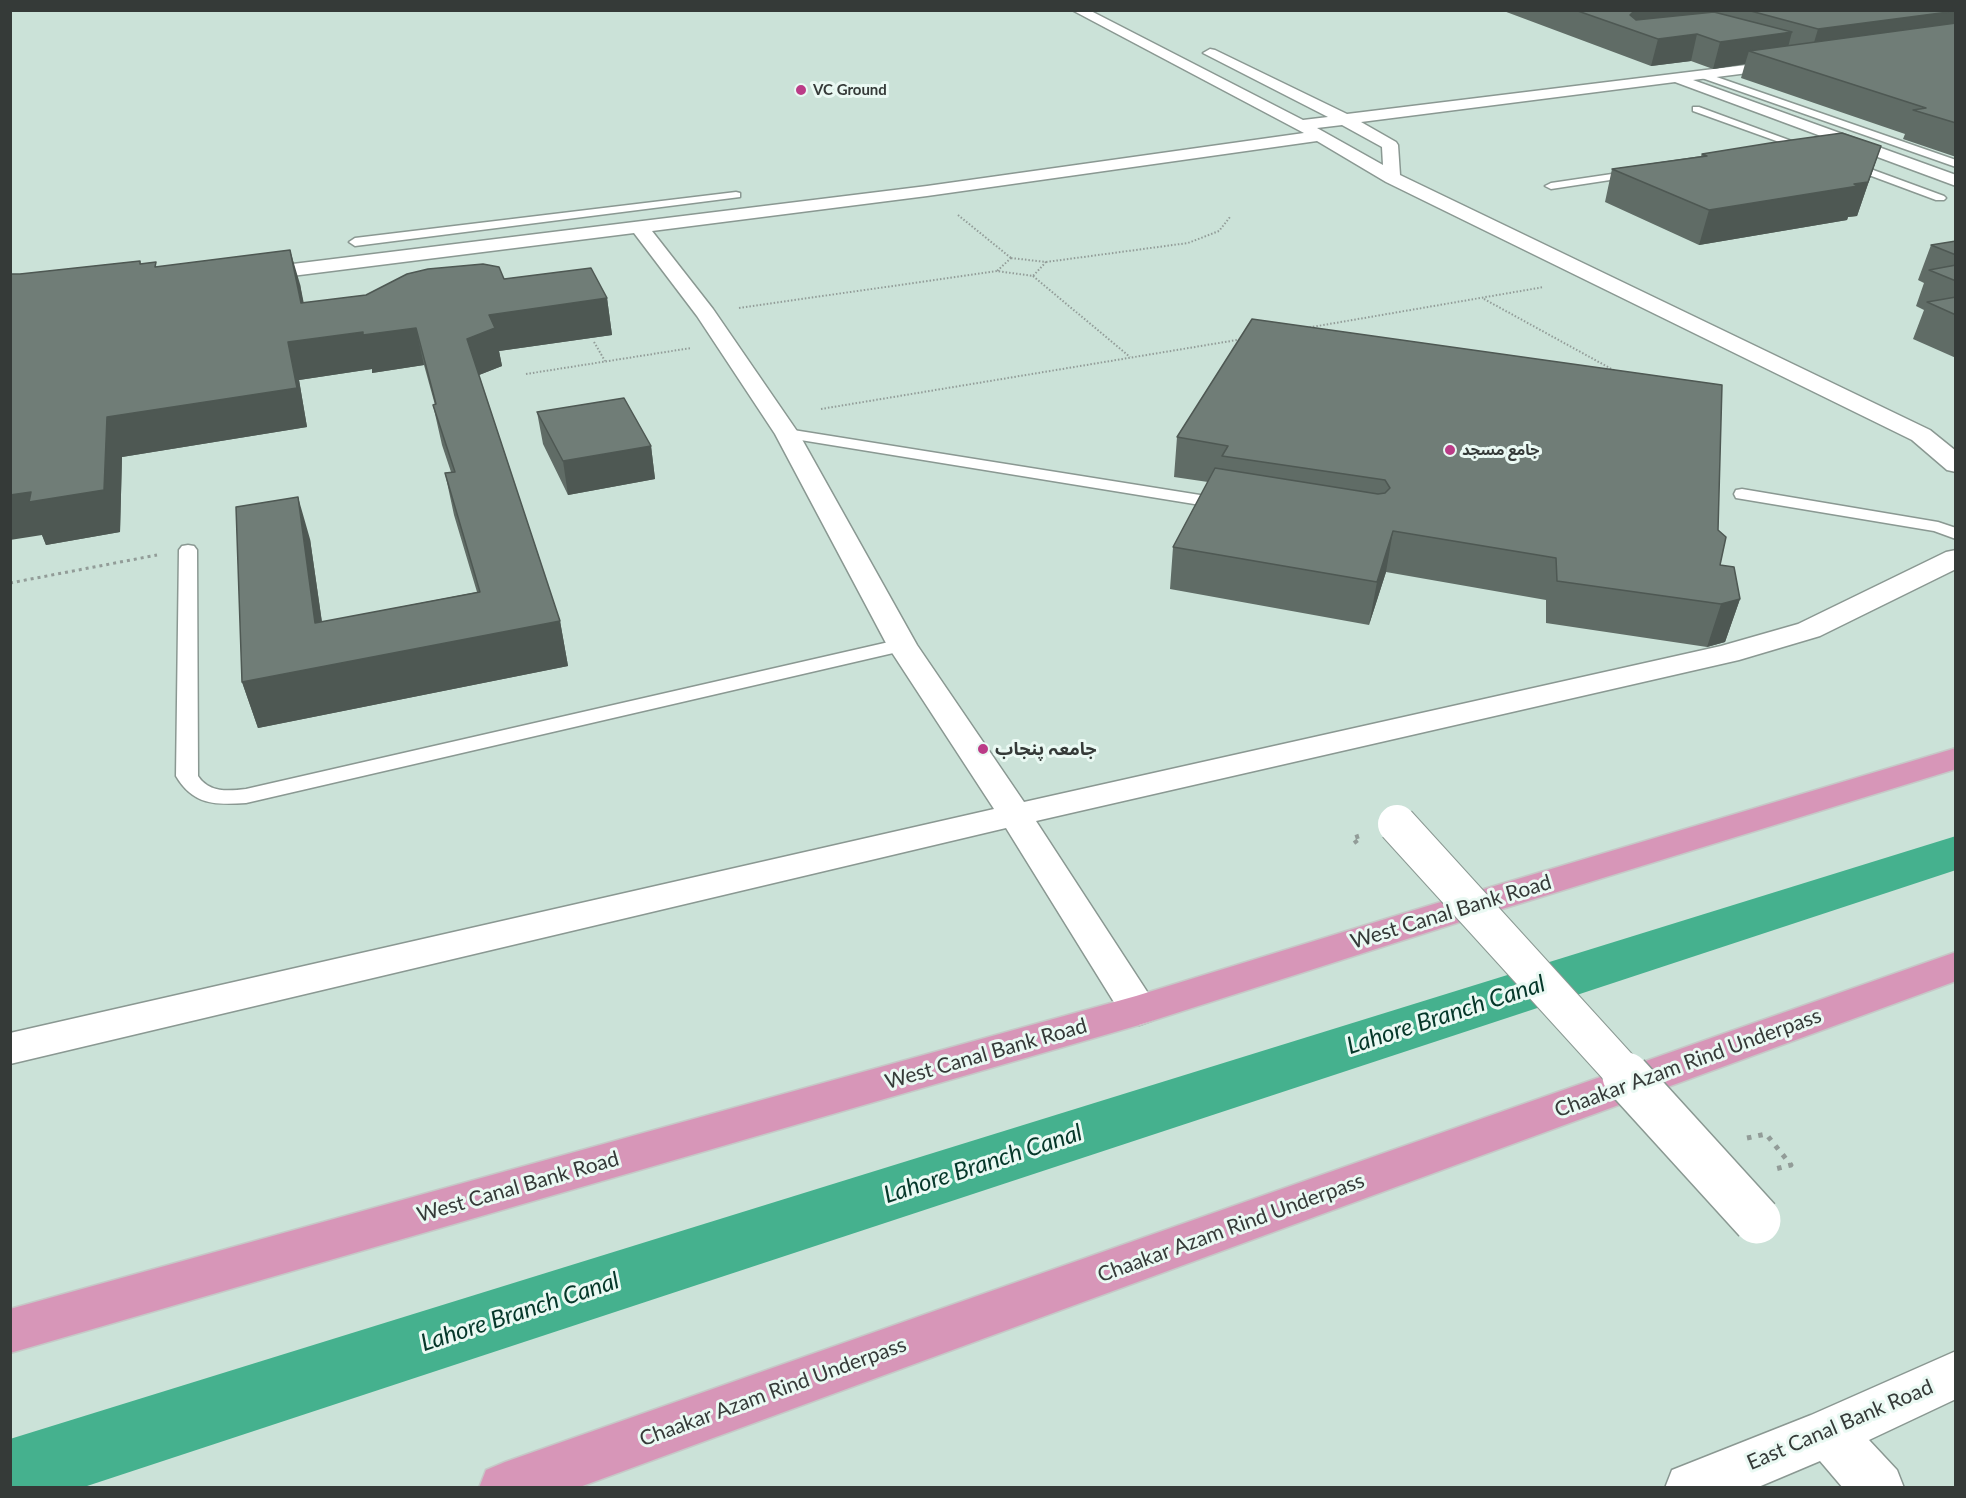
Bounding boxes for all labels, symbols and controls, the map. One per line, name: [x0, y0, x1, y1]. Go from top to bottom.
place label: VC Ground: [813, 81, 887, 99]
marker: VC Ground: [794, 83, 808, 97]
place label: جامع مسجد: [1462, 441, 1540, 459]
marker: جامع مسجد: [1443, 443, 1457, 457]
place label: جامعہ پنجاب: [995, 738, 1097, 760]
marker: جامعہ پنجاب: [976, 742, 990, 756]
street label: West Canal Bank Road: [1347, 869, 1555, 955]
water label: Lahore Branch Canal: [1343, 969, 1549, 1061]
street label: Chaakar Azam Rind Underpass: [1551, 1003, 1825, 1123]
street label: West Canal Bank Road: [882, 1013, 1090, 1095]
water label: Lahore Branch Canal: [880, 1118, 1086, 1210]
street label: West Canal Bank Road: [414, 1146, 622, 1228]
street label: Chaakar Azam Rind Underpass: [1094, 1168, 1368, 1288]
water label: Lahore Branch Canal: [417, 1266, 623, 1358]
street label: Chaakar Azam Rind Underpass: [636, 1332, 910, 1452]
street label: East Canal Bank Road: [1743, 1374, 1937, 1476]

